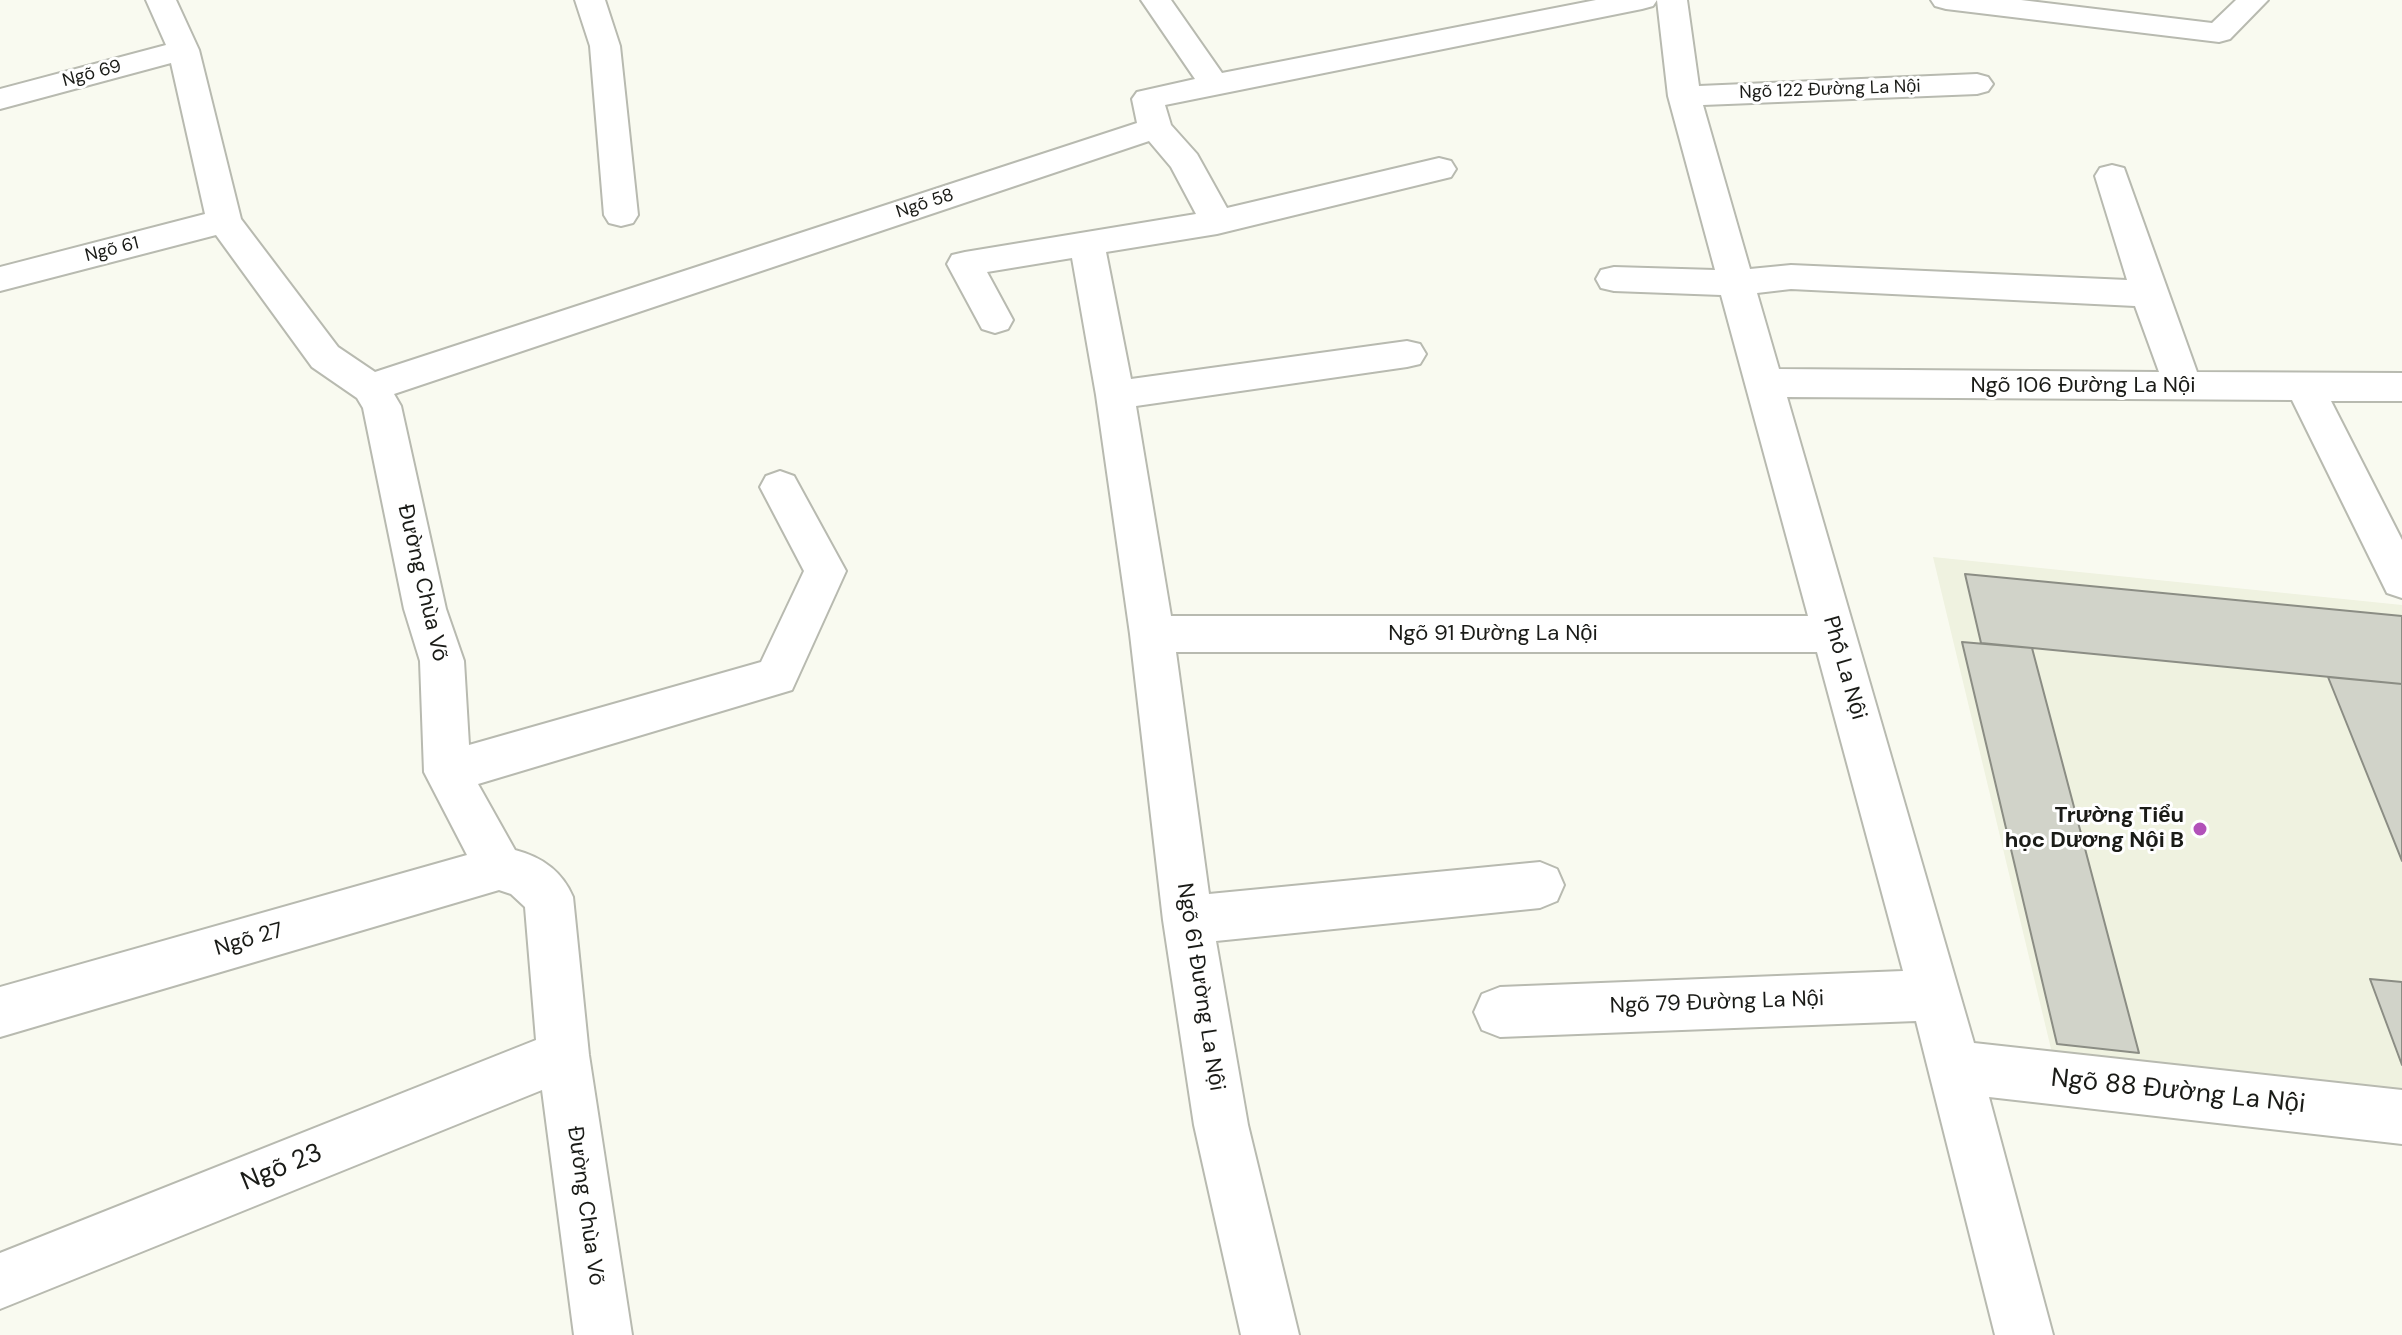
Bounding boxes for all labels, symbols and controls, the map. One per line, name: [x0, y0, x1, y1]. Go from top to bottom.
street label: Ngõ 69: [60, 56, 124, 92]
street label: Ngõ 122 Đường La Nội: [1739, 76, 1921, 104]
street label: Ngõ 58: [893, 185, 957, 223]
street label: Ngõ 61: [83, 233, 141, 267]
street label: Ngõ 106 Đường La Nội: [1970, 373, 2196, 399]
street label: Đường Chùa Võ: [391, 502, 453, 664]
street label: Phố La Nội: [1817, 613, 1871, 723]
street label: Ngõ 91 Đường La Nội: [1388, 621, 1598, 647]
place label: Trường Tiểu học Dương Nội B: [2005, 803, 2184, 854]
marker: Trường Tiểu học Dương Nội B: [2191, 820, 2209, 838]
street label: Ngõ 61 Đường La Nội: [1171, 881, 1229, 1093]
street label: Ngõ 27: [212, 918, 286, 962]
street label: Ngõ 79 Đường La Nội: [1609, 986, 1825, 1020]
street label: Ngõ 88 Đường La Nội: [2049, 1063, 2307, 1121]
street label: Đường Chùa Võ: [561, 1125, 609, 1287]
street label: Ngõ 23: [237, 1138, 327, 1198]

